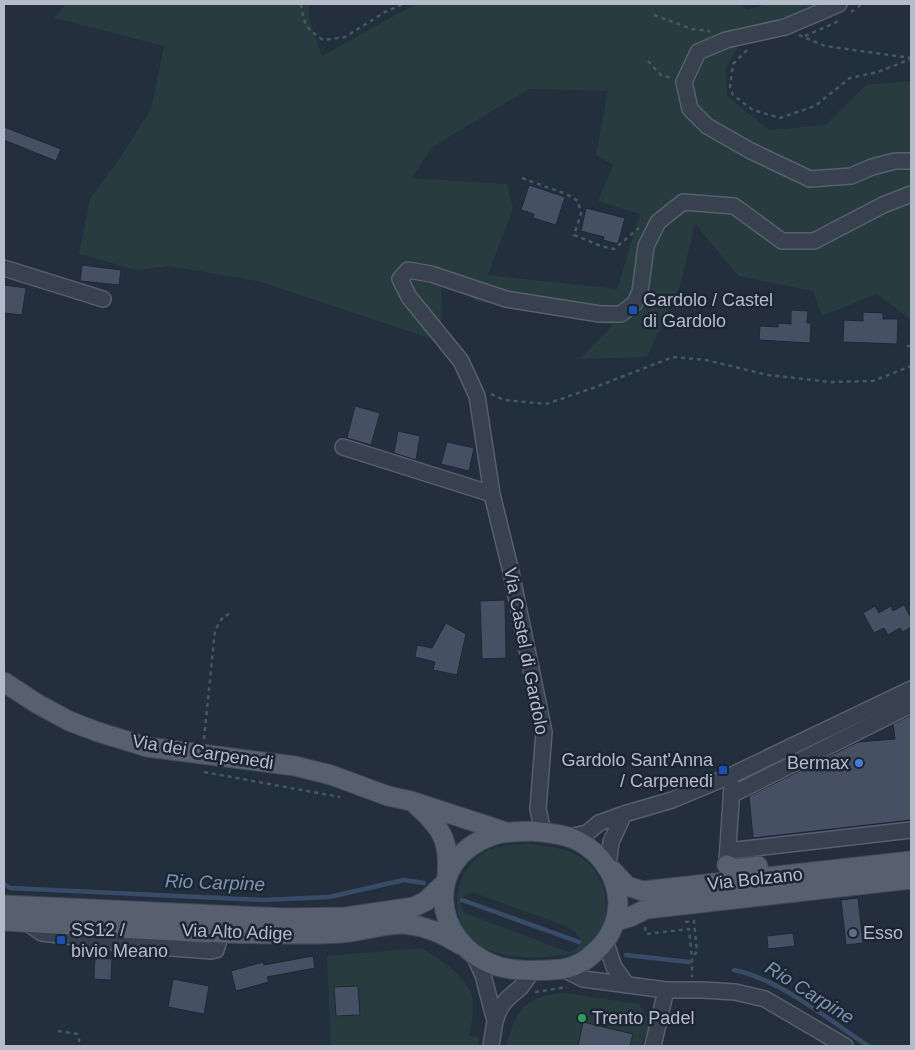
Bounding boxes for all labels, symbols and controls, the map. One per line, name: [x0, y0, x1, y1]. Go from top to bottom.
place label: Gardolo / Castel di Gardolo: [643, 290, 773, 331]
marker: Gardolo / Castel di Gardolo: [627, 304, 639, 316]
street label: Via Castel di Gardolo: [500, 566, 552, 736]
street label: Via dei Carpenedi: [131, 731, 275, 773]
place label: Gardolo Sant'Anna / Carpenedi: [561, 750, 714, 791]
place label: Bermax: [787, 753, 849, 773]
marker: Bermax: [853, 757, 865, 769]
marker: Gardolo Sant'Anna / Carpenedi: [717, 764, 729, 776]
street label: Via Bolzano: [706, 864, 804, 894]
water label: Rio Carpine: [164, 870, 265, 895]
place label: SS12 / bivio Meano: [71, 920, 168, 961]
street label: Via Alto Adige: [181, 920, 293, 944]
place label: Esso: [863, 923, 903, 943]
marker: Esso: [847, 927, 859, 939]
marker: SS12 / bivio Meano: [55, 934, 67, 946]
water label: Rio Carpine: [762, 957, 858, 1028]
place label: Trento Padel: [592, 1008, 694, 1028]
marker: Trento Padel: [576, 1012, 588, 1024]

